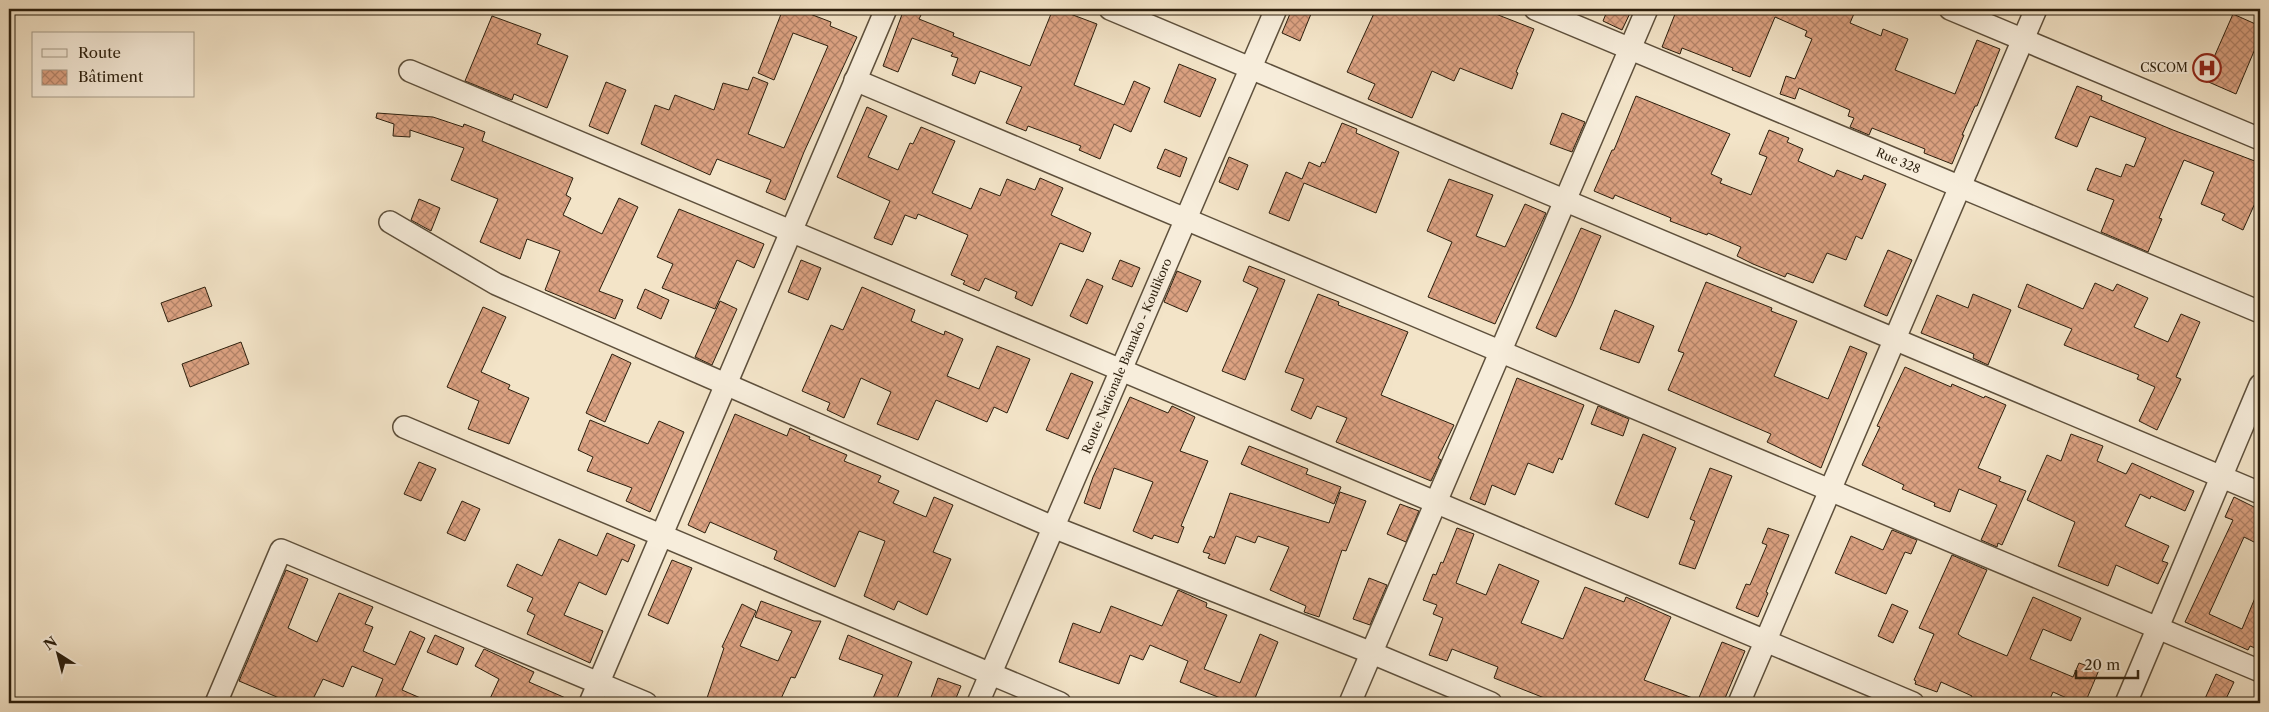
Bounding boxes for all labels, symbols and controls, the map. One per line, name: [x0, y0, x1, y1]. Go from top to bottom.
legend: [32, 32, 195, 98]
text: Route: [78, 43, 121, 62]
hospital icon: CSCOM: [2192, 53, 2222, 83]
place label: CSCOM: [2140, 60, 2188, 75]
text: Bâtiment: [78, 67, 144, 86]
street label: Rue 328: [1874, 145, 1923, 177]
street label: Route Nationale Bamako - Koulikoro: [1078, 256, 1175, 456]
north arrow: [32, 630, 82, 680]
text: N: [40, 633, 61, 654]
scale bar: [2076, 647, 2139, 679]
text: 20 m: [2084, 655, 2120, 674]

